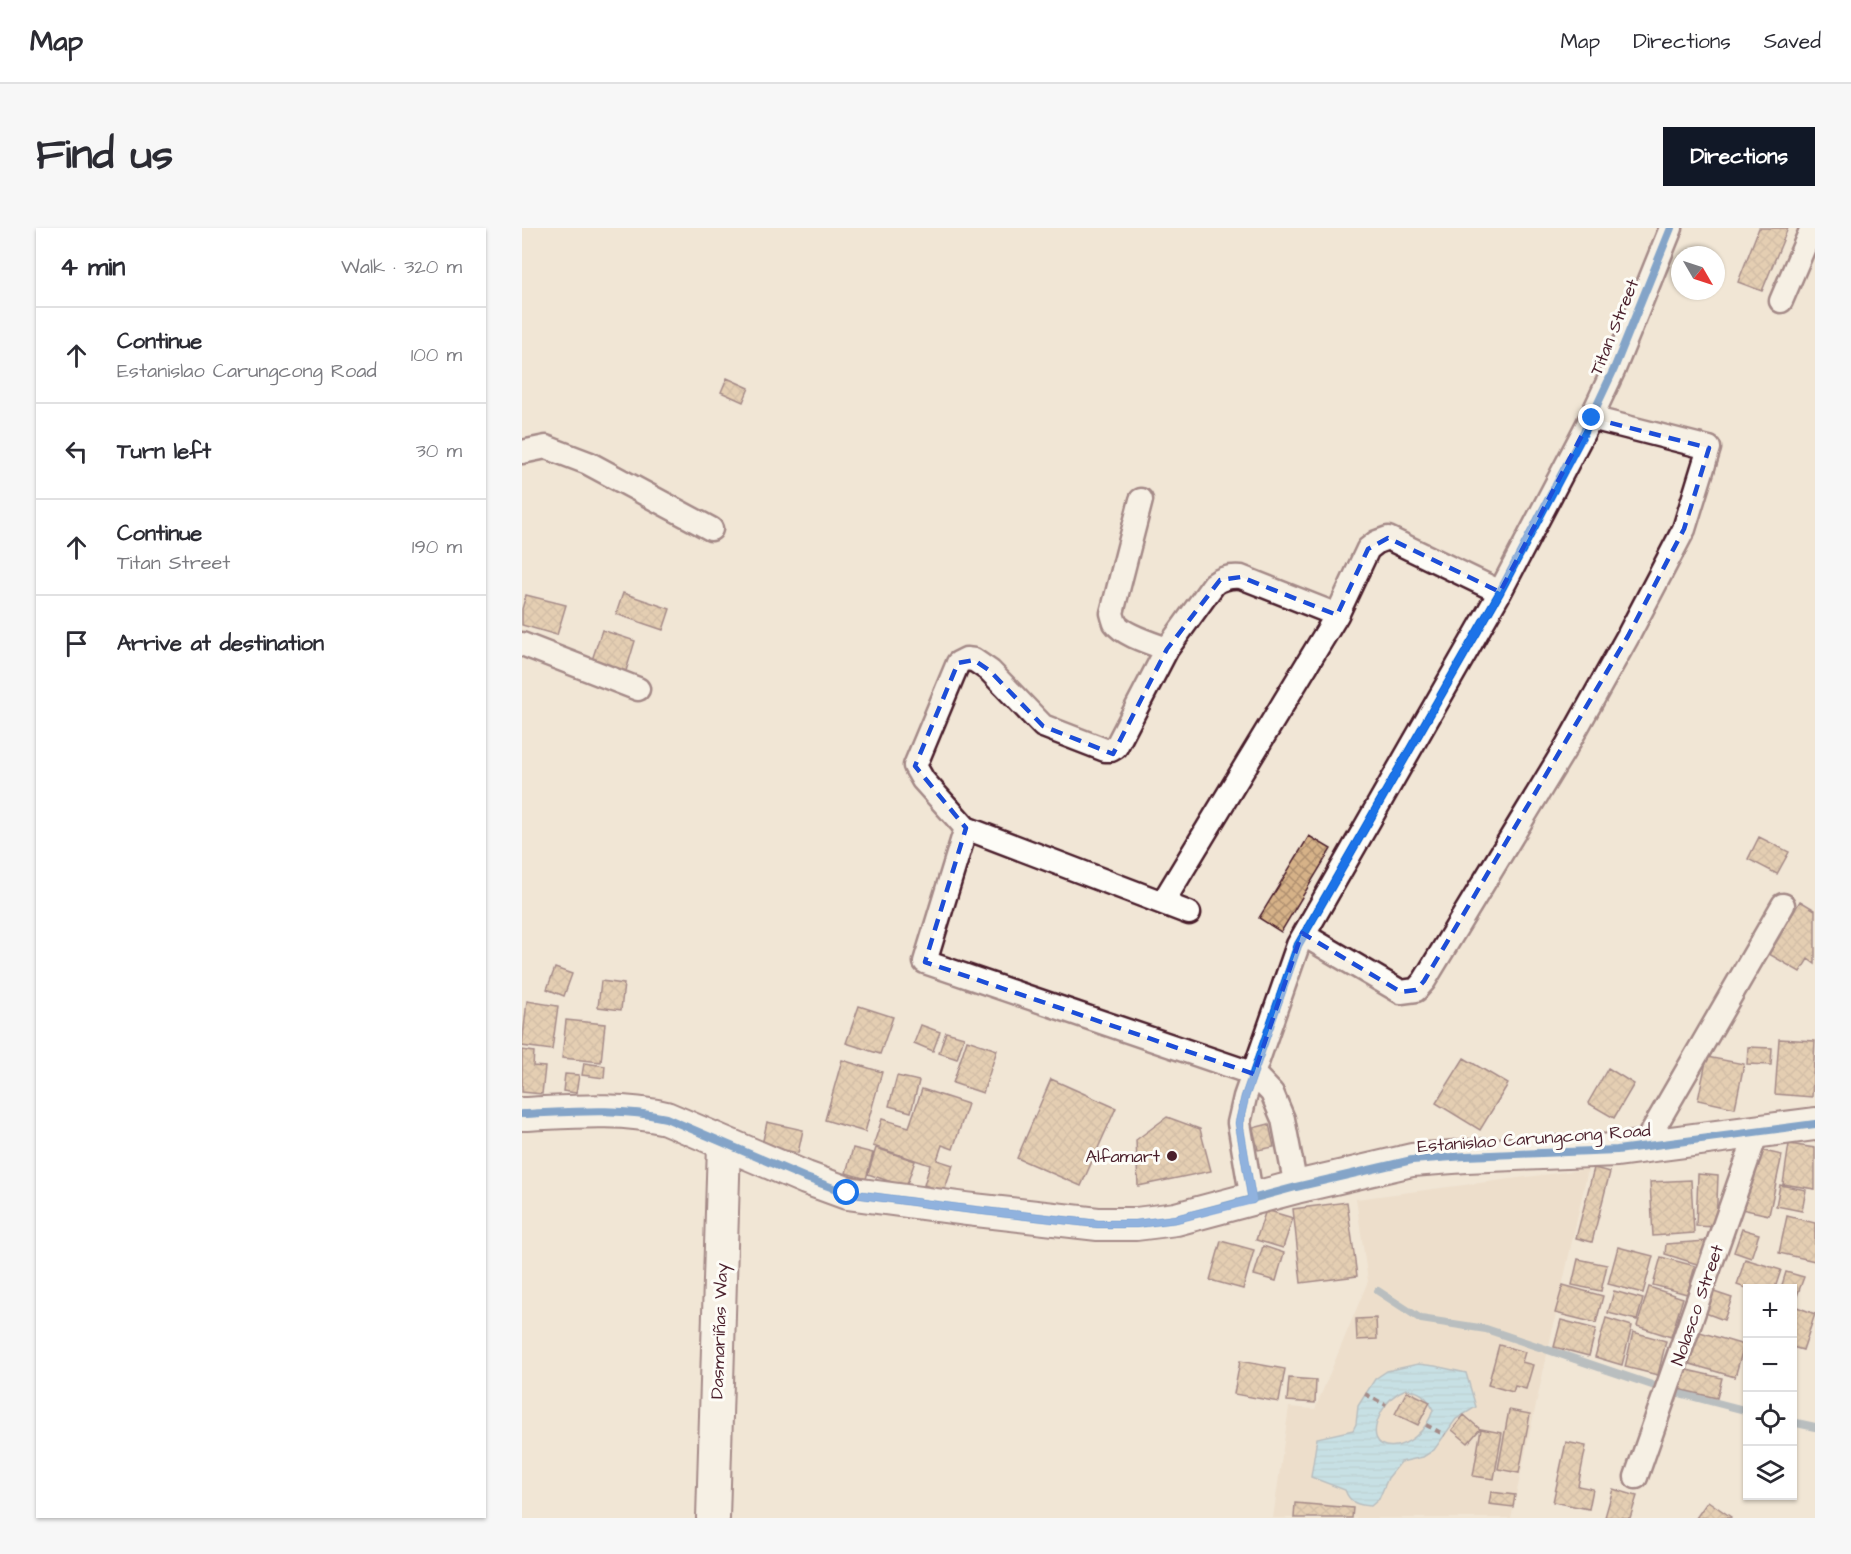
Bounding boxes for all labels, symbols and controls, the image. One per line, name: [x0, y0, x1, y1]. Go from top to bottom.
text: Map: [30, 22, 83, 61]
text: Map: [1560, 27, 1600, 56]
text: Directions: [1633, 27, 1731, 56]
text: Saved: [1764, 27, 1821, 56]
text: Find us: [36, 127, 173, 185]
button: Directions: [1663, 127, 1815, 186]
north arrow: [1671, 246, 1725, 300]
text: 4 min: [60, 249, 125, 285]
text: Walk · 320 m: [341, 253, 462, 281]
street label: Titan Street: [1584, 275, 1645, 379]
text: Continue: [117, 326, 202, 357]
icon: ahead: [60, 339, 93, 372]
text: 100 m: [411, 341, 462, 369]
text: Estanislao Carungcong Road: [117, 357, 377, 385]
route end: [1578, 404, 1604, 430]
icon: left: [60, 435, 93, 468]
text: Turn left: [117, 436, 211, 467]
text: 30 m: [416, 437, 462, 465]
text: Continue: [117, 518, 202, 549]
icon: ahead: [60, 531, 93, 564]
text: 190 m: [412, 533, 462, 561]
text: Titan Street: [117, 549, 230, 577]
icon: arrive: [60, 627, 93, 660]
text: Arrive at destination: [117, 628, 324, 659]
street label: Estanislao Carungcong Road: [1417, 1118, 1652, 1160]
place label: Alfamart: [1085, 1144, 1161, 1169]
marker: Alfamart: [1165, 1149, 1179, 1163]
route start: [833, 1179, 859, 1205]
street label: Nolasco Street: [1665, 1241, 1730, 1369]
street label: Dasmariñas Way: [705, 1262, 735, 1399]
map controls: [1743, 1284, 1797, 1500]
button: +: [1743, 1284, 1797, 1338]
button: −: [1743, 1338, 1797, 1392]
button: locate: [1743, 1392, 1797, 1446]
button: layers: [1743, 1446, 1797, 1500]

